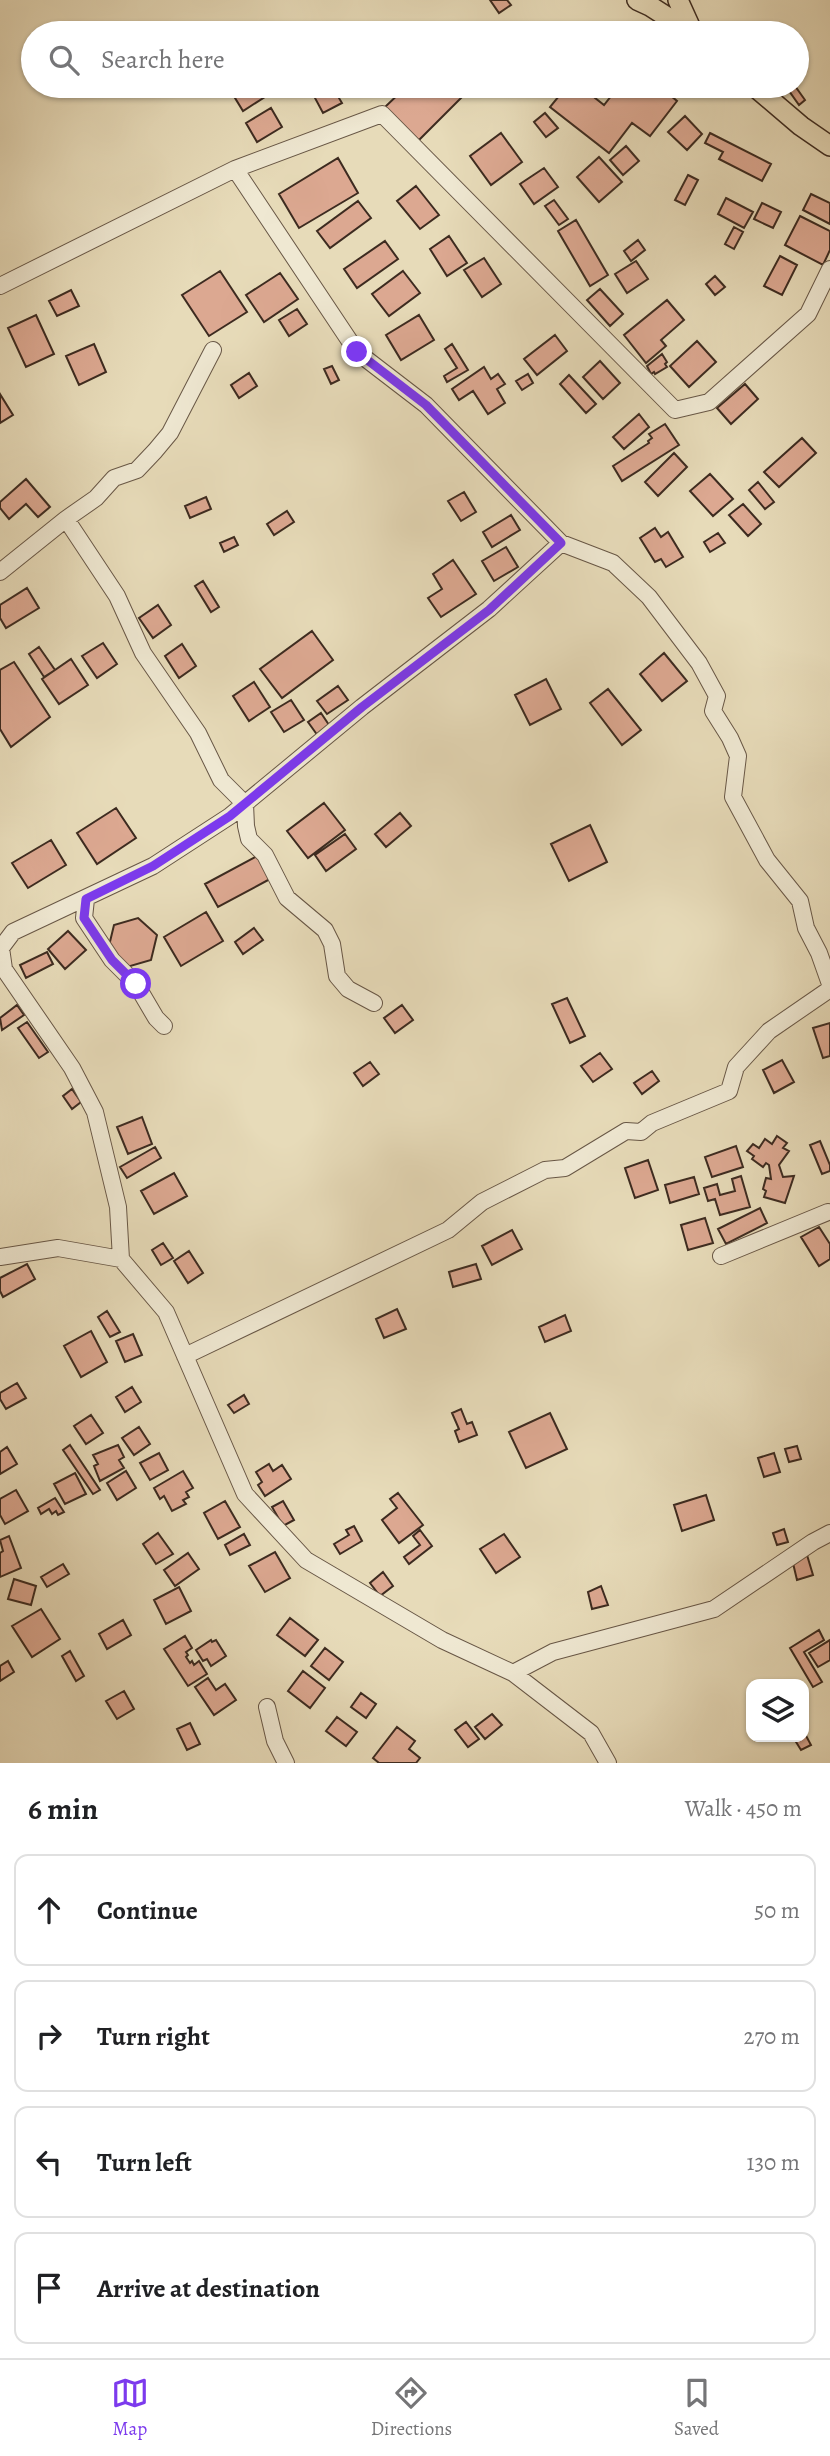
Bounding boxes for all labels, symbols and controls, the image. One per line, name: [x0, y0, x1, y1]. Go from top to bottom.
search box: [21, 21, 809, 98]
icon: search: [45, 41, 83, 79]
text: Search here: [101, 42, 225, 77]
route end: [341, 336, 372, 367]
route start: [120, 968, 151, 999]
map controls: [746, 1679, 809, 1742]
button: layers: [746, 1679, 809, 1742]
text: 6 min: [28, 1789, 98, 1829]
text: Walk · 450 m: [685, 1793, 802, 1824]
icon: ahead: [30, 1891, 68, 1929]
text: Continue: [97, 1893, 198, 1928]
text: 50 m: [754, 1895, 800, 1926]
icon: right: [30, 2017, 68, 2055]
text: Turn right: [97, 2019, 210, 2054]
text: 270 m: [743, 2021, 800, 2052]
icon: left: [30, 2143, 68, 2181]
text: Turn left: [97, 2145, 192, 2180]
text: 130 m: [747, 2147, 800, 2178]
icon: arrive: [30, 2269, 68, 2307]
text: Arrive at destination: [97, 2271, 320, 2306]
tab: Map: [111, 2374, 149, 2442]
tab: Directions: [371, 2374, 452, 2442]
tab: Saved: [674, 2374, 719, 2442]

